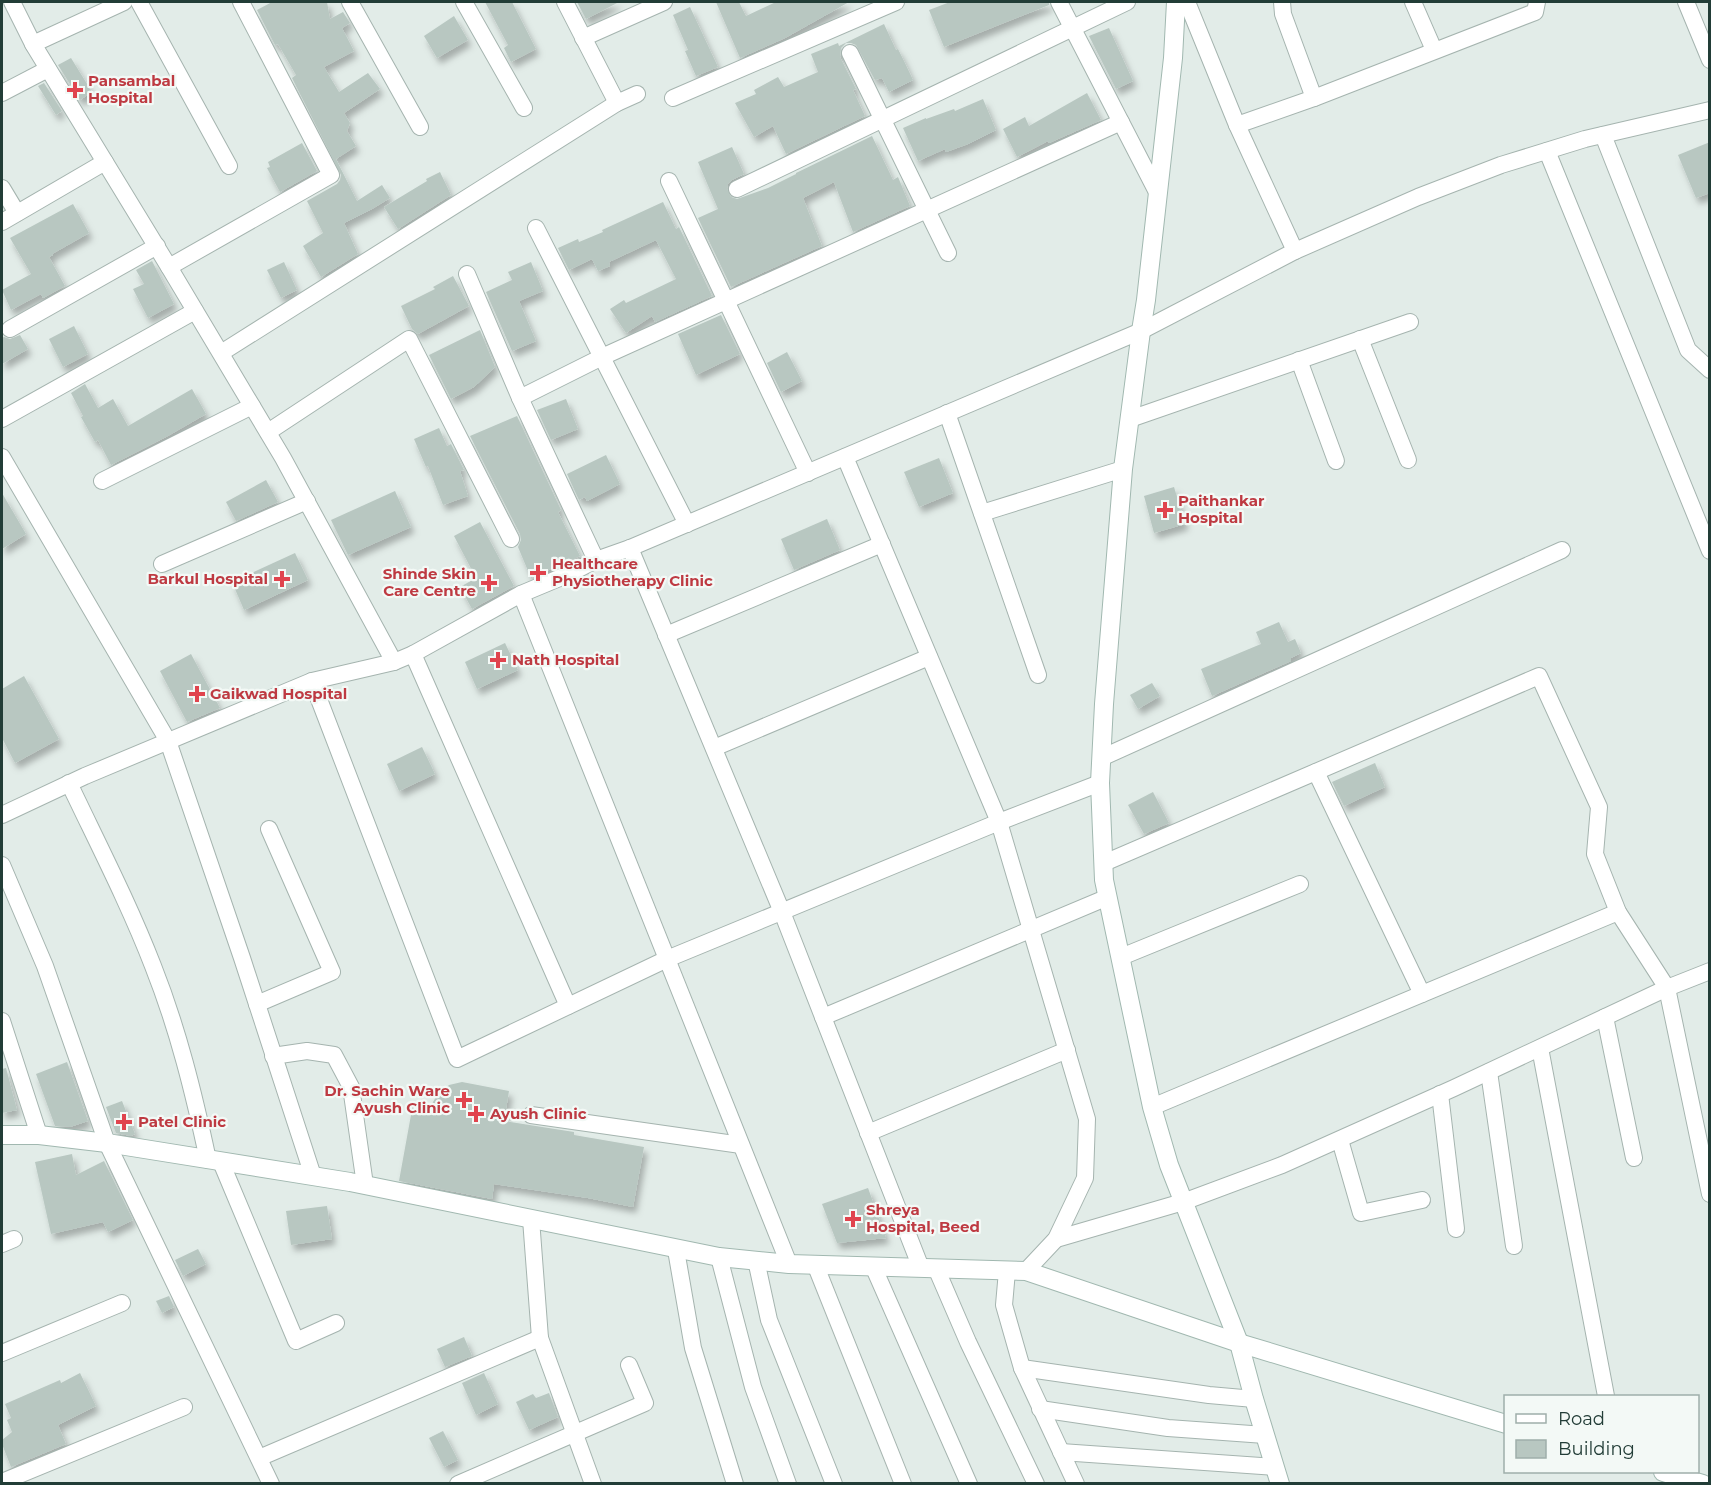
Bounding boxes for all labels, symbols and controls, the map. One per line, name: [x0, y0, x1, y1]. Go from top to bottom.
place label: Pansambal Hospital: [88, 71, 175, 107]
marker: Pansambal Hospital: [66, 81, 84, 99]
place label: Paithankar Hospital: [1178, 491, 1265, 527]
marker: Paithankar Hospital: [1156, 501, 1174, 519]
place label: Healthcare Physiotherapy Clinic: [552, 554, 713, 590]
place label: Shinde Skin Care Centre: [383, 564, 476, 600]
marker: Healthcare Physiotherapy Clinic: [529, 564, 547, 582]
place label: Barkul Hospital: [147, 569, 268, 588]
marker: Barkul Hospital: [273, 570, 291, 588]
marker: Shinde Skin Care Centre: [480, 574, 498, 592]
place label: Nath Hospital: [512, 650, 619, 669]
marker: Nath Hospital: [489, 651, 507, 669]
place label: Gaikwad Hospital: [210, 684, 347, 703]
marker: Gaikwad Hospital: [188, 685, 206, 703]
place label: Dr. Sachin Ware Ayush Clinic: [324, 1081, 450, 1117]
marker: Dr. Sachin Ware Ayush Clinic: [455, 1091, 473, 1109]
place label: Ayush Clinic: [489, 1104, 587, 1123]
marker: Ayush Clinic: [467, 1105, 485, 1123]
place label: Patel Clinic: [138, 1112, 226, 1131]
marker: Patel Clinic: [115, 1113, 133, 1131]
place label: Shreya Hospital, Beed: [866, 1200, 980, 1236]
marker: Shreya Hospital, Beed: [844, 1210, 862, 1228]
legend: [1504, 1395, 1699, 1473]
text: Road: [1558, 1408, 1605, 1430]
text: Building: [1558, 1438, 1635, 1460]

